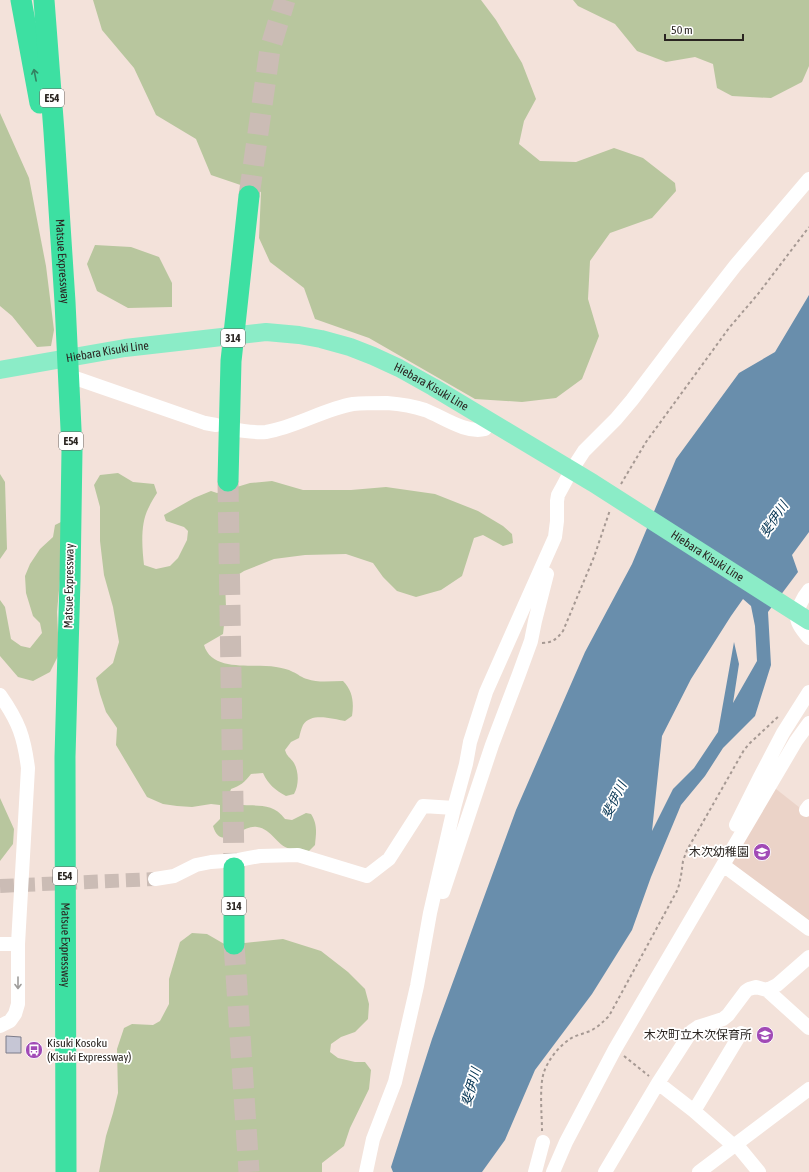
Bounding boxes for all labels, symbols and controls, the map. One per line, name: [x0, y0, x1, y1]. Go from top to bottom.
scale bar: [665, 16, 743, 42]
text: 50 m: [671, 23, 693, 37]
one-way arrow: [31, 69, 39, 82]
road number: E54: [40, 89, 64, 107]
street label: Matsue Expressway: [53, 218, 72, 304]
road number: 314: [221, 329, 245, 347]
street label: Hiebara Kisuki Line: [65, 338, 150, 365]
street label: Hiebara Kisuki Line: [392, 360, 471, 414]
road number: E54: [59, 432, 83, 450]
water label: 斐伊川: [757, 497, 792, 539]
street label: Hiebara Kisuki Line: [668, 528, 746, 585]
street label: Matsue Expressway: [61, 543, 77, 629]
water label: 斐伊川: [599, 777, 630, 821]
school or university icon: 木次幼稚園: [752, 842, 772, 862]
place label: 木次幼稚園: [689, 845, 749, 859]
road number: E54: [53, 867, 77, 885]
road number: 314: [222, 897, 246, 915]
street label: Matsue Expressway: [58, 902, 73, 988]
one-way arrow: [14, 976, 22, 989]
school or university icon: 木次町立木次保育所: [755, 1025, 775, 1045]
place label: 木次町立木次保育所: [644, 1028, 752, 1042]
place label: Kisuki Kosoku (Kisuki Expressway): [47, 1036, 132, 1064]
bus stop icon: Kisuki Kosoku (Kisuki Expressway): [24, 1040, 44, 1060]
water label: 斐伊川: [458, 1064, 484, 1108]

